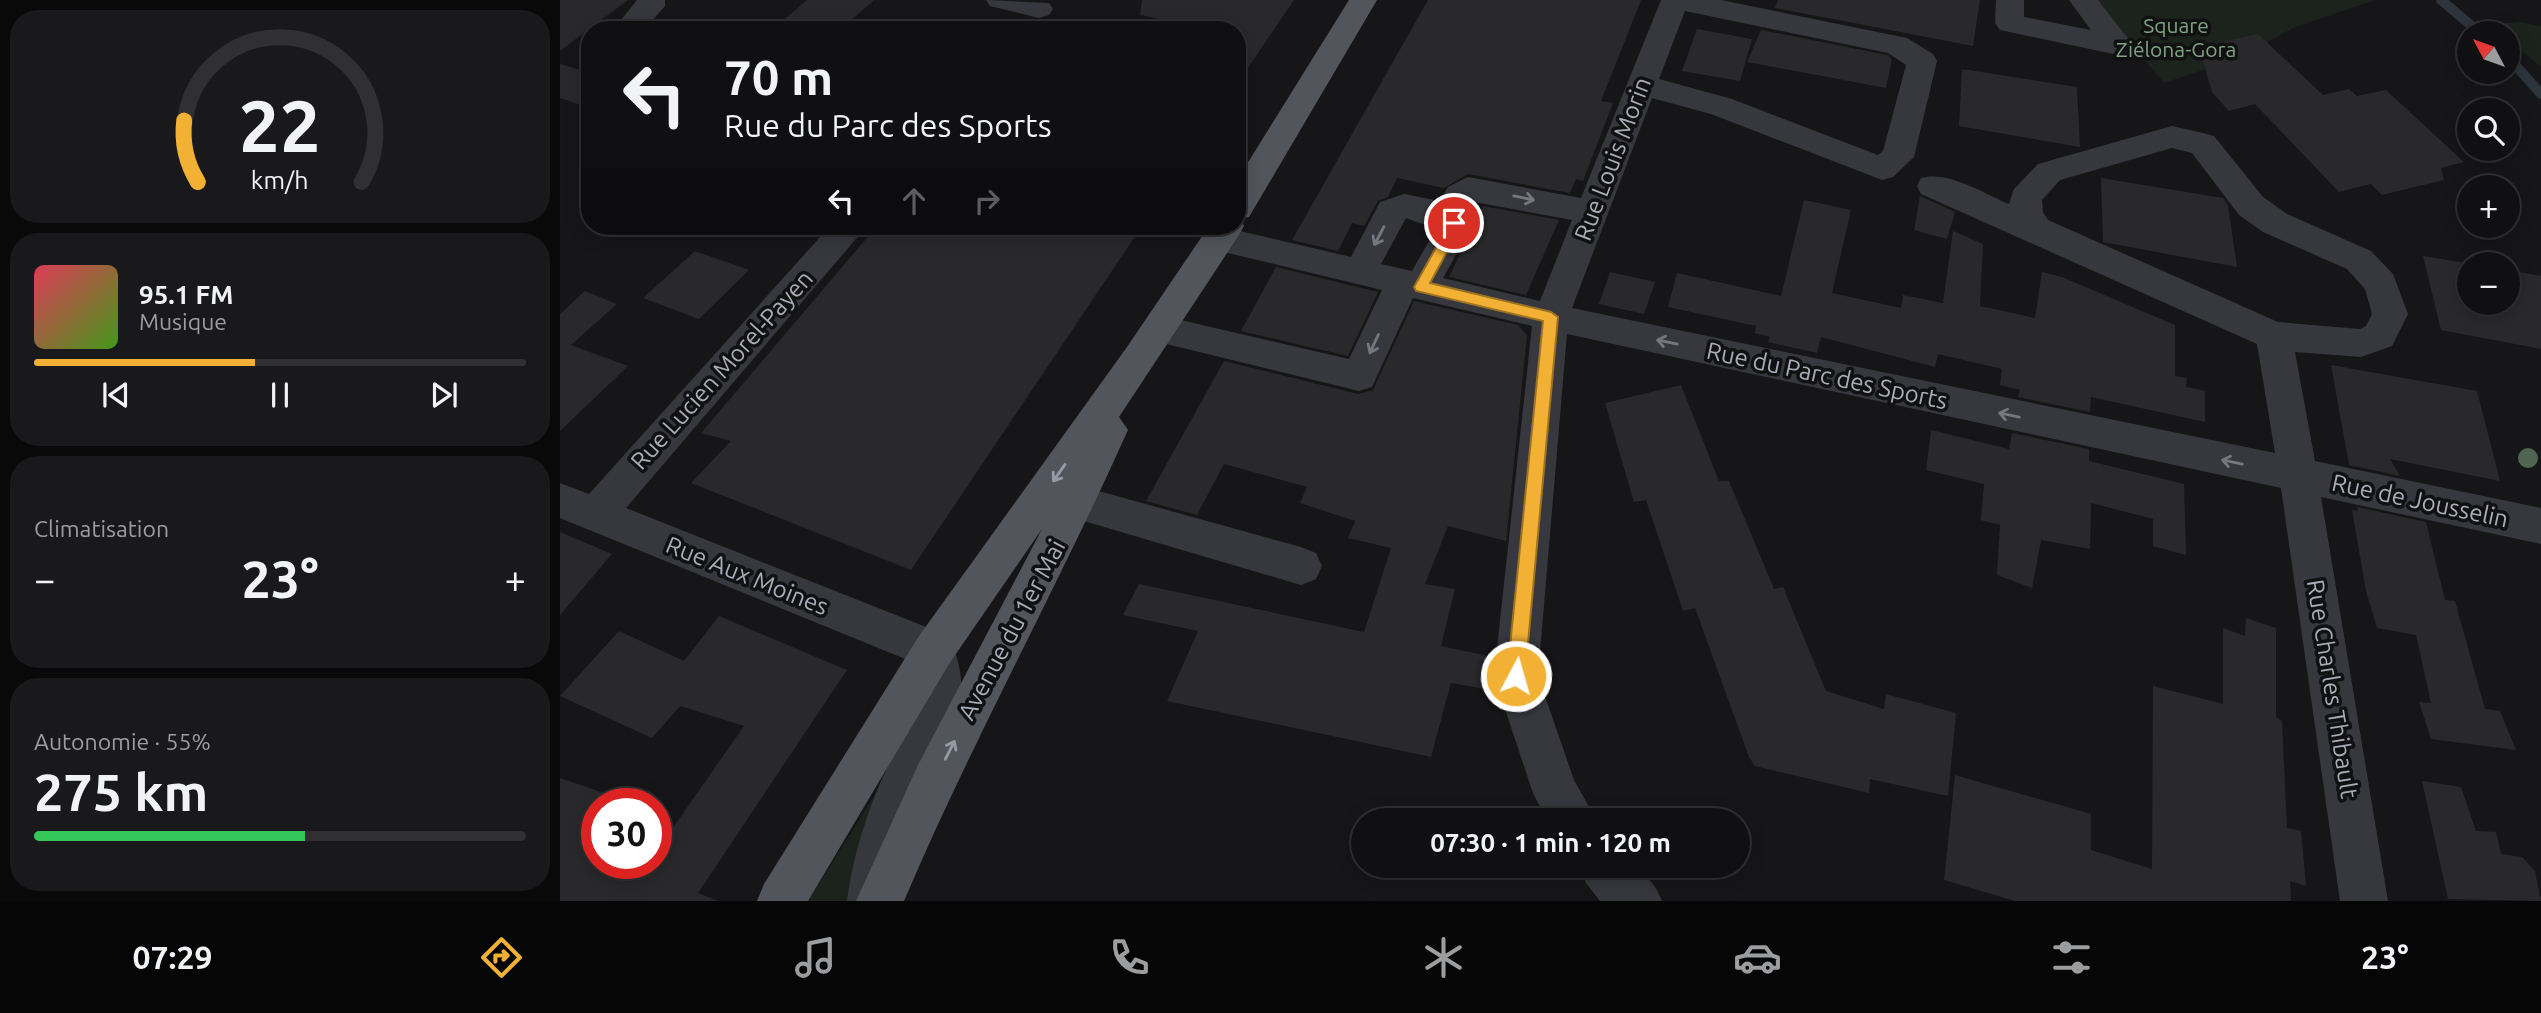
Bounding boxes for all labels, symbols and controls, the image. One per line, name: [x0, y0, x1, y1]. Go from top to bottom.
park label: Square Ziélona-Gora: [2116, 13, 2236, 61]
north arrow: [2457, 21, 2520, 84]
map controls: [2457, 21, 2520, 315]
icon: left: [609, 49, 700, 140]
text: 70 m: [724, 49, 833, 104]
street label: Rue Louis Morin: [1569, 73, 1656, 244]
text: 22: [239, 85, 321, 167]
button: search: [2457, 98, 2520, 161]
text: Rue du Parc des Sports: [724, 107, 1052, 143]
text: km/h: [251, 166, 309, 194]
button: +: [2457, 175, 2520, 238]
icon: left: [822, 182, 860, 220]
icon: ahead: [895, 182, 933, 220]
icon: right: [968, 182, 1006, 220]
one-way arrow: [1512, 192, 1535, 206]
pin: [1424, 193, 1484, 253]
icon: arrive: [1435, 204, 1473, 242]
one-way arrow: [1372, 225, 1385, 246]
button: −: [2457, 252, 2520, 315]
street label: Rue Lucien Morel-Payen: [625, 265, 818, 475]
text: 95.1 FM: [139, 280, 233, 309]
text: Musique: [139, 309, 227, 334]
one-way arrow: [1366, 333, 1380, 354]
one-way arrow: [1656, 335, 1679, 349]
street label: Rue du Parc des Sports: [1704, 337, 1950, 414]
icon: previous: [97, 376, 135, 414]
icon: pause: [261, 376, 299, 414]
icon: next: [425, 376, 463, 414]
one-way arrow: [1998, 407, 2021, 421]
one-way arrow: [2221, 455, 2244, 469]
one-way arrow: [1052, 463, 1066, 482]
street label: Rue de Jousselin: [2329, 469, 2511, 532]
text: Climatisation: [34, 516, 169, 541]
street label: Rue Aux Moines: [662, 531, 832, 620]
street label: Avenue du 1er Mai: [953, 535, 1070, 724]
text: 23°: [241, 550, 319, 608]
text: −: [34, 558, 55, 600]
text: +: [505, 558, 526, 600]
street label: Rue Charles Thibault: [2302, 577, 2363, 801]
position arrow: [1479, 639, 1553, 713]
text: Autonomie · 55%: [34, 729, 211, 754]
one-way arrow: [943, 740, 957, 761]
text: 275 km: [34, 763, 208, 821]
speed limit sign: 30: [581, 788, 672, 879]
text: 07:30 · 1 min · 120 m: [1430, 828, 1671, 857]
icon: directions: [477, 933, 526, 982]
icon: music: [791, 933, 840, 982]
icon: phone: [1105, 933, 1154, 982]
icon: climate: [1419, 933, 1468, 982]
icon: car: [1733, 933, 1782, 982]
icon: filters: [2047, 933, 2096, 982]
text: 07:29: [132, 939, 213, 975]
text: 23°: [2361, 939, 2409, 975]

